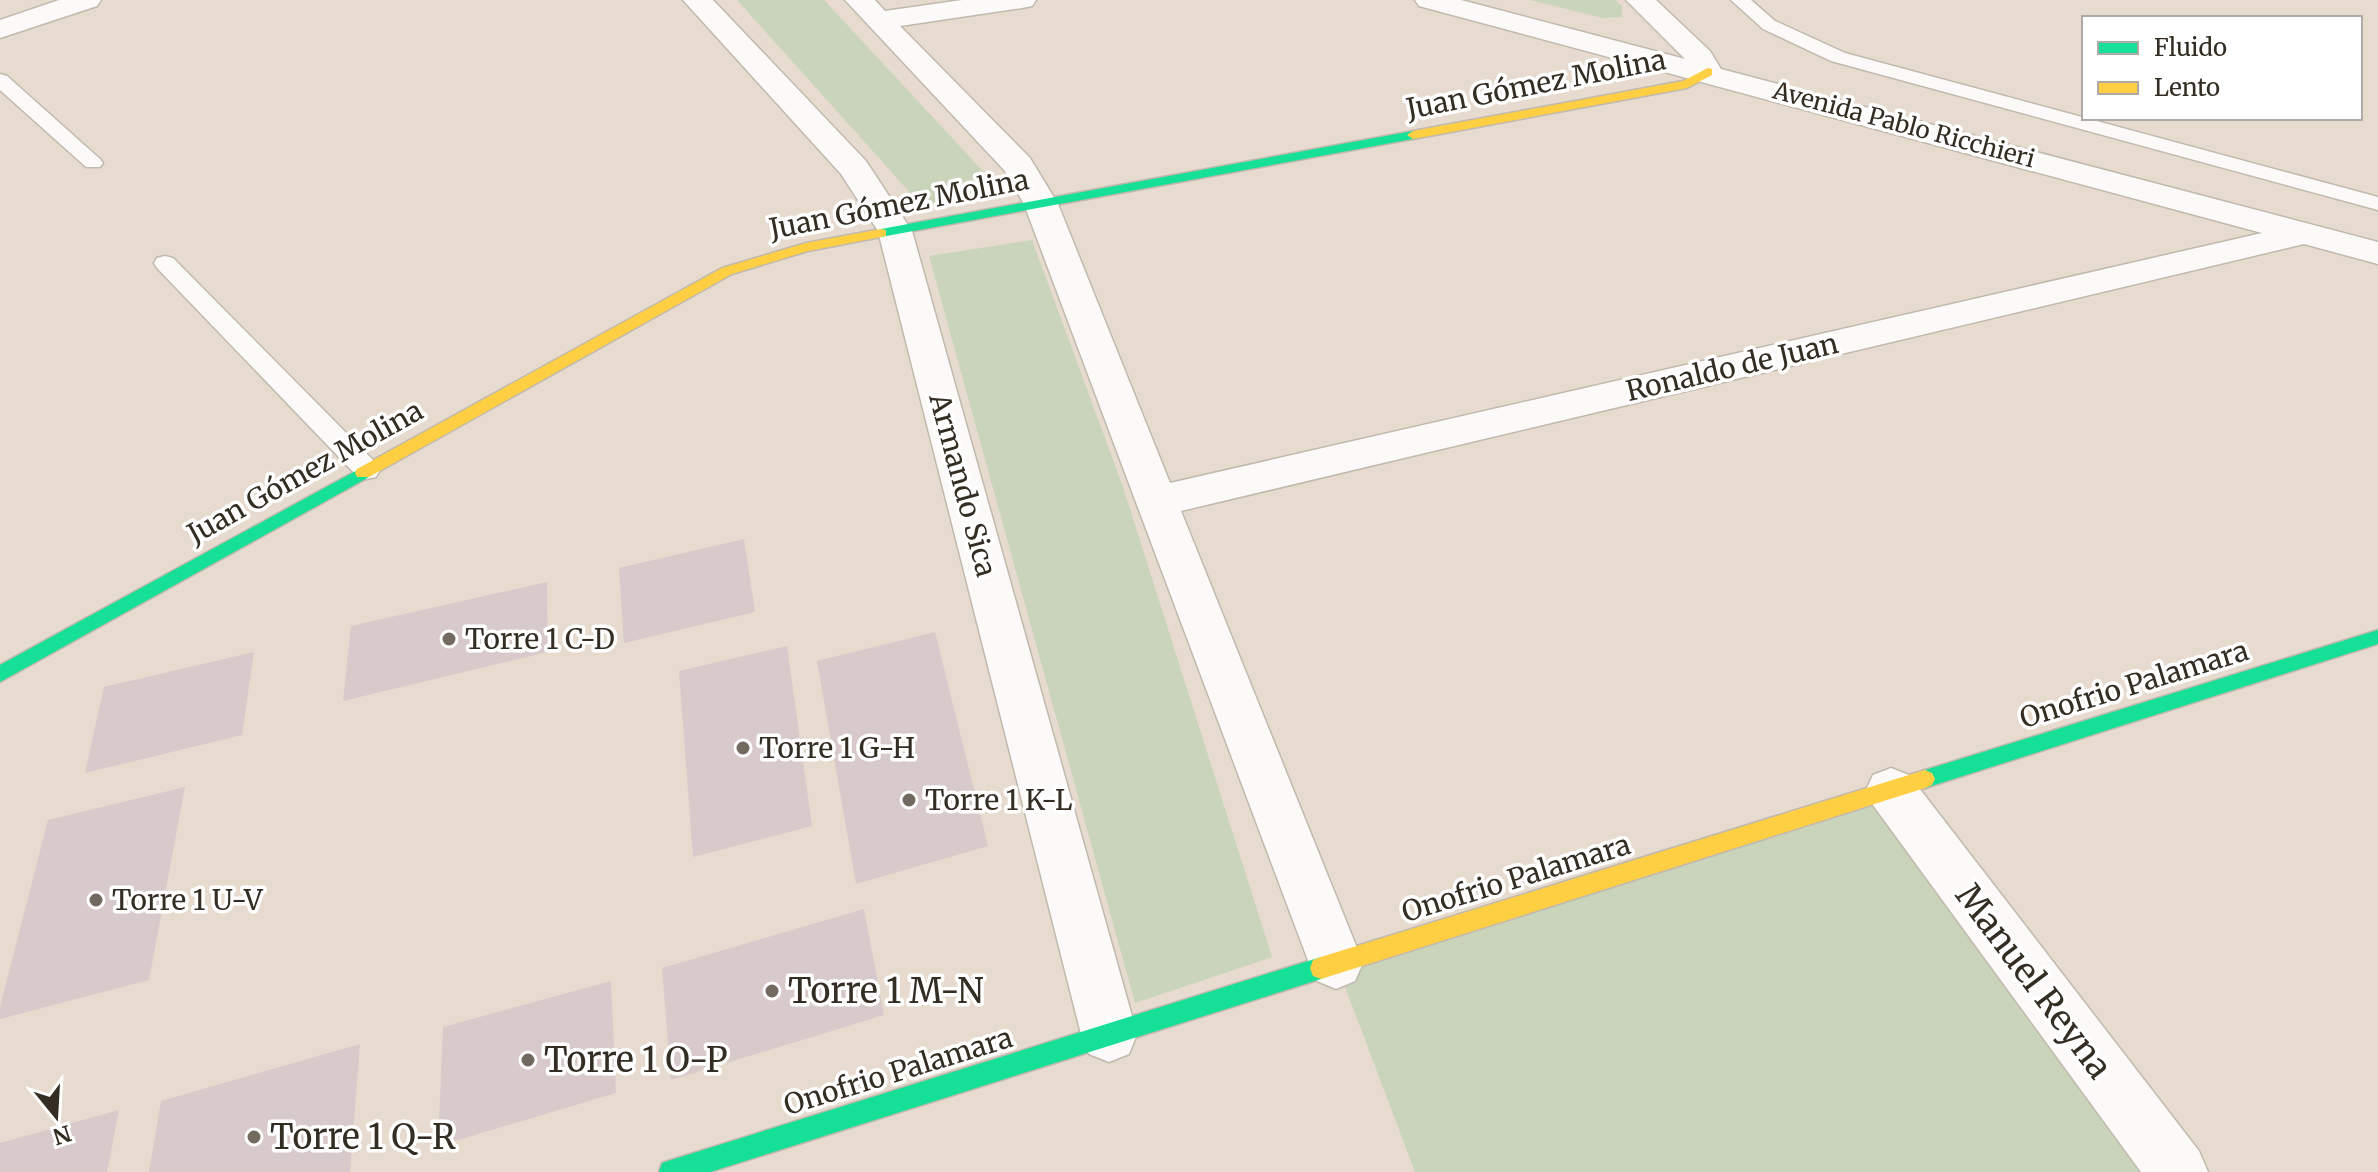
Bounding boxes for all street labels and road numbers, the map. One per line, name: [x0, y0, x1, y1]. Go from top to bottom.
street label: Juan Gómez Molina: [1402, 41, 1669, 127]
street label: Avenida Pablo Ricchieri: [1769, 74, 2039, 174]
street label: Juan Gómez Molina: [765, 161, 1032, 247]
street label: Ronaldo de Juan: [1622, 325, 1842, 409]
street label: Armando Sica: [921, 389, 1005, 580]
street label: Juan Gómez Molina: [180, 392, 429, 552]
street label: Onofrio Palamara: [2015, 632, 2253, 736]
street label: Onofrio Palamara: [1397, 826, 1635, 930]
street label: Manuel Reyna: [1947, 875, 2121, 1087]
street label: Onofrio Palamara: [779, 1019, 1017, 1123]

